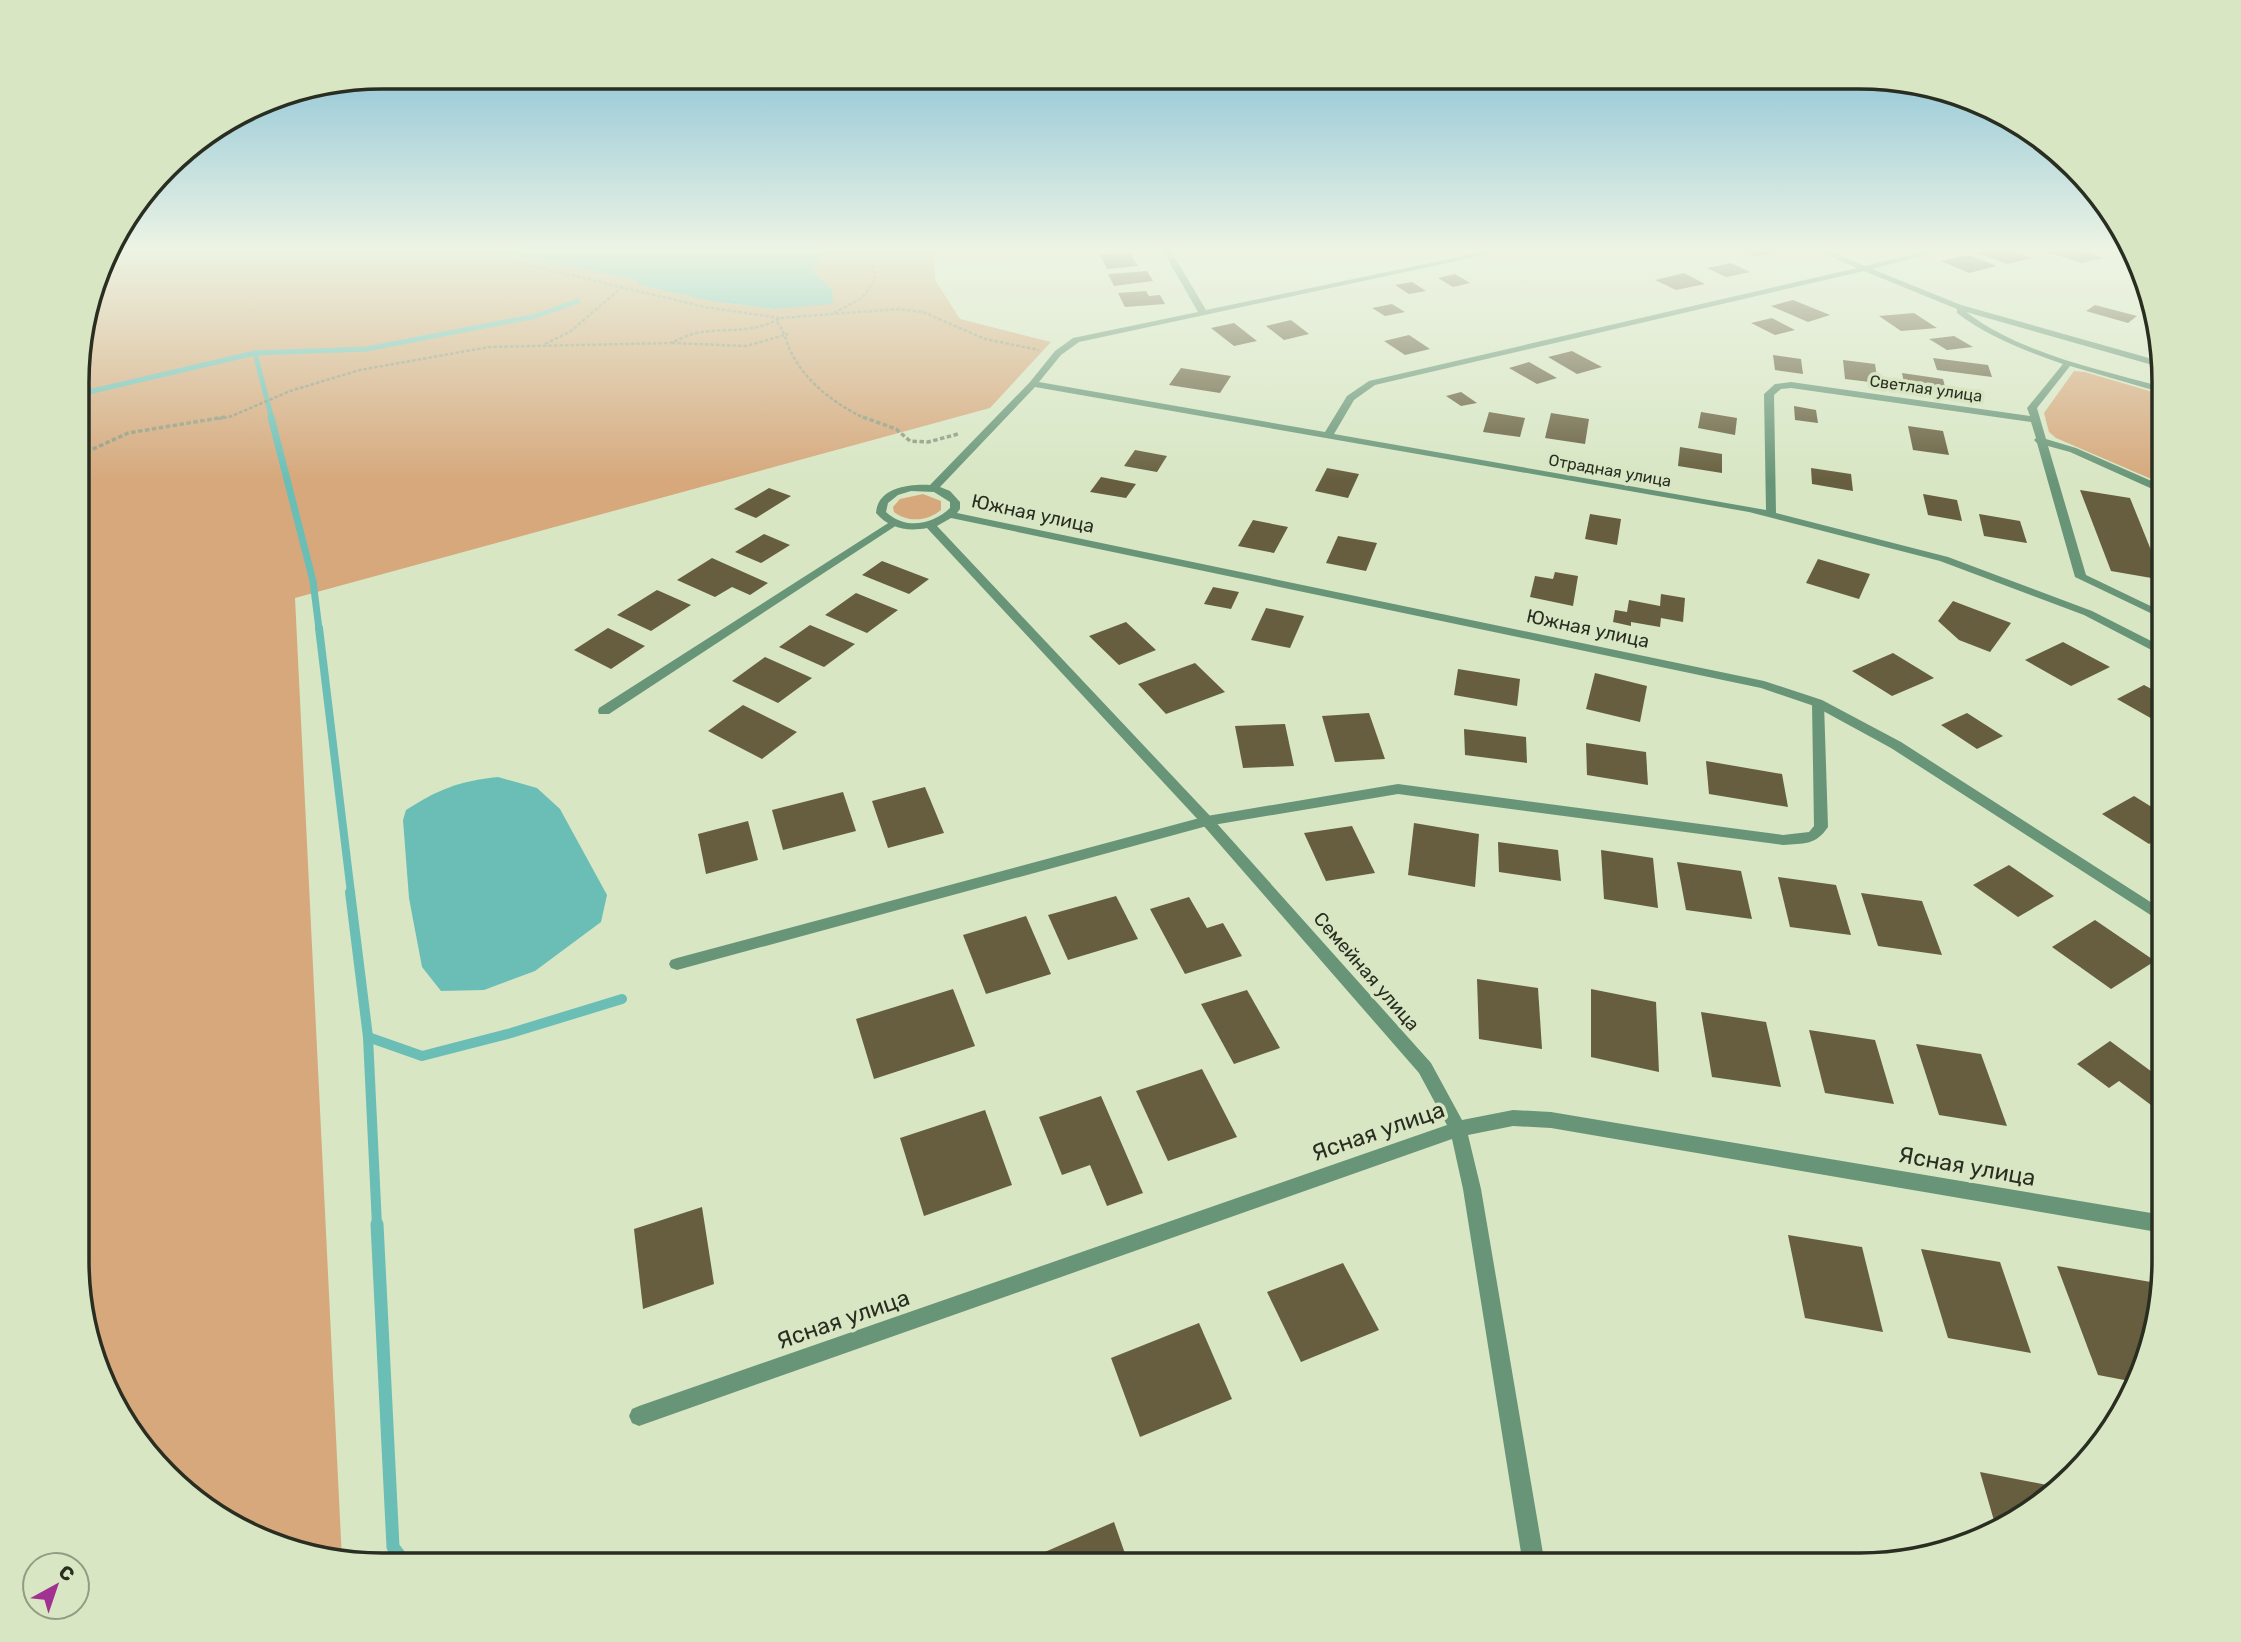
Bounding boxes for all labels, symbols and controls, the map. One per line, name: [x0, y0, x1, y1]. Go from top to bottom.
street label: Светлая улица: [1868, 371, 1983, 406]
street label: Отрадная улица: [1547, 450, 1673, 491]
street label: Южная улица: [969, 489, 1096, 538]
street label: Южная улица: [1524, 604, 1651, 653]
street label: Семейная улица: [1309, 907, 1425, 1036]
street label: Ясная улица: [1308, 1095, 1448, 1167]
street label: Ясная улица: [1896, 1140, 2038, 1192]
street label: Ясная улица: [773, 1283, 913, 1355]
north arrow: [21, 1551, 91, 1621]
text: С: [54, 1560, 79, 1586]

